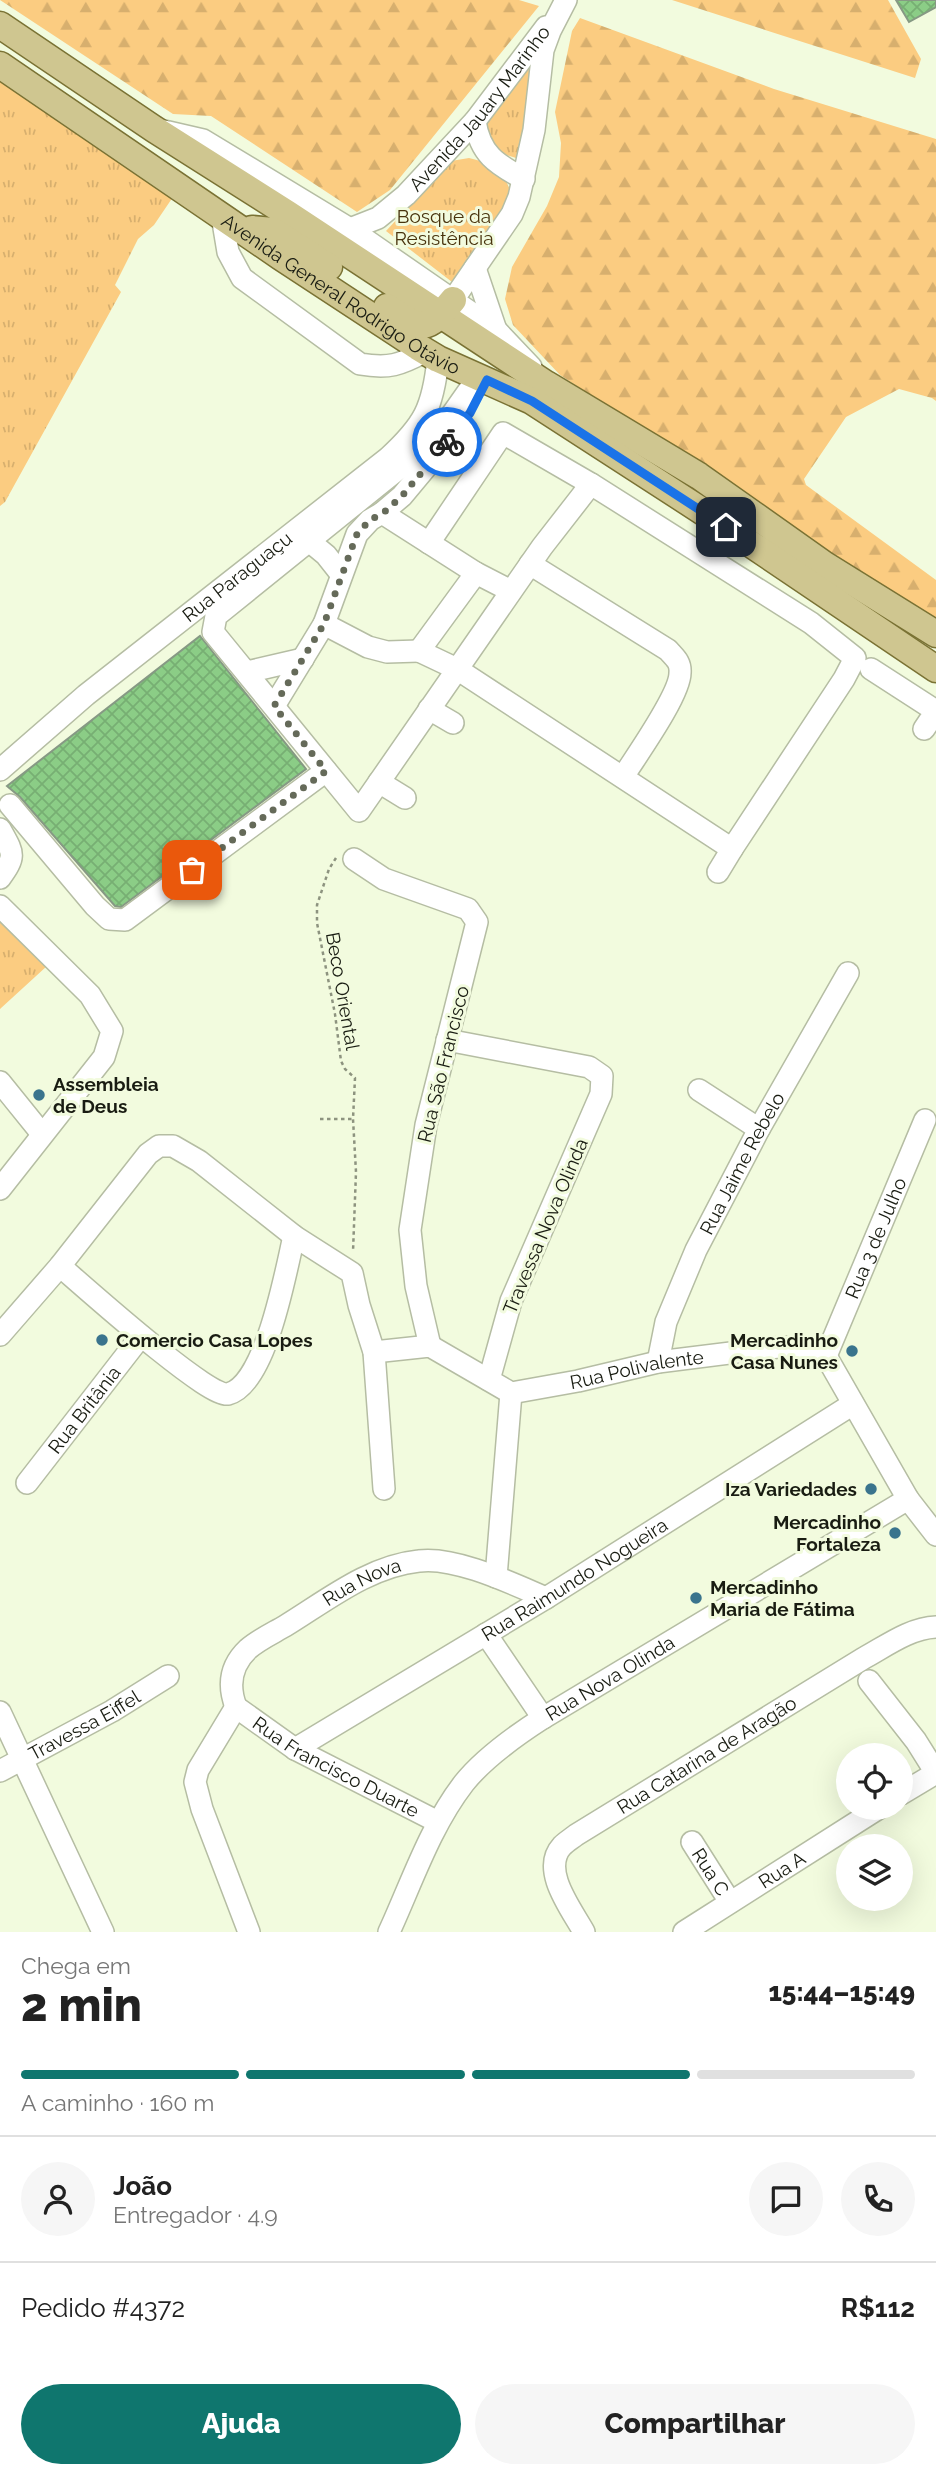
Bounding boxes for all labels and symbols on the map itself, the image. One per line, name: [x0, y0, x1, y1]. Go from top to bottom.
street label: Avenida Jauary Marinho: [404, 21, 554, 196]
park label: Bosque da Resistência: [394, 205, 494, 249]
street label: Avenida General Rodrigo Otávio: [218, 209, 464, 378]
courier: [412, 407, 482, 477]
pin: [696, 497, 756, 557]
street label: Rua Paraguaçu: [178, 527, 296, 626]
pin: [162, 840, 222, 900]
street label: Beco Oriental: [322, 930, 364, 1052]
street label: Rua São Francisco: [413, 983, 473, 1145]
place label: Assembleia de Deus: [53, 1073, 159, 1117]
marker: Assembleia de Deus: [31, 1087, 47, 1103]
street label: Rua Jaime Rebelo: [695, 1088, 789, 1238]
street label: Travessa Nova Olinda: [498, 1135, 592, 1317]
street label: Rua 3 de Julho: [840, 1174, 911, 1302]
place label: Comercio Casa Lopes: [116, 1329, 313, 1351]
place label: Mercadinho Casa Nunes: [730, 1329, 838, 1373]
marker: Comercio Casa Lopes: [94, 1332, 110, 1348]
marker: Mercadinho Casa Nunes: [844, 1343, 860, 1359]
street label: Rua Polivalente: [568, 1345, 705, 1393]
street label: Rua Britânia: [43, 1361, 125, 1458]
place label: Iza Variedades: [725, 1478, 857, 1500]
marker: Iza Variedades: [863, 1481, 879, 1497]
place label: Mercadinho Fortaleza: [773, 1511, 881, 1555]
street label: Rua Raimundo Nogueira: [478, 1513, 671, 1645]
marker: Mercadinho Fortaleza: [887, 1525, 903, 1541]
street label: Rua Nova: [318, 1554, 403, 1610]
place label: Mercadinho Maria de Fátima: [710, 1576, 855, 1620]
marker: Mercadinho Maria de Fátima: [688, 1590, 704, 1606]
street label: Rua Nova Olinda: [542, 1631, 678, 1725]
street label: Travessa Eiffel: [25, 1685, 145, 1765]
street label: Rua Catarina de Aragão: [613, 1691, 800, 1818]
street label: Rua Francisco Duarte: [249, 1712, 423, 1822]
street label: Rua C: [688, 1844, 734, 1899]
street label: Rua A: [754, 1847, 809, 1893]

